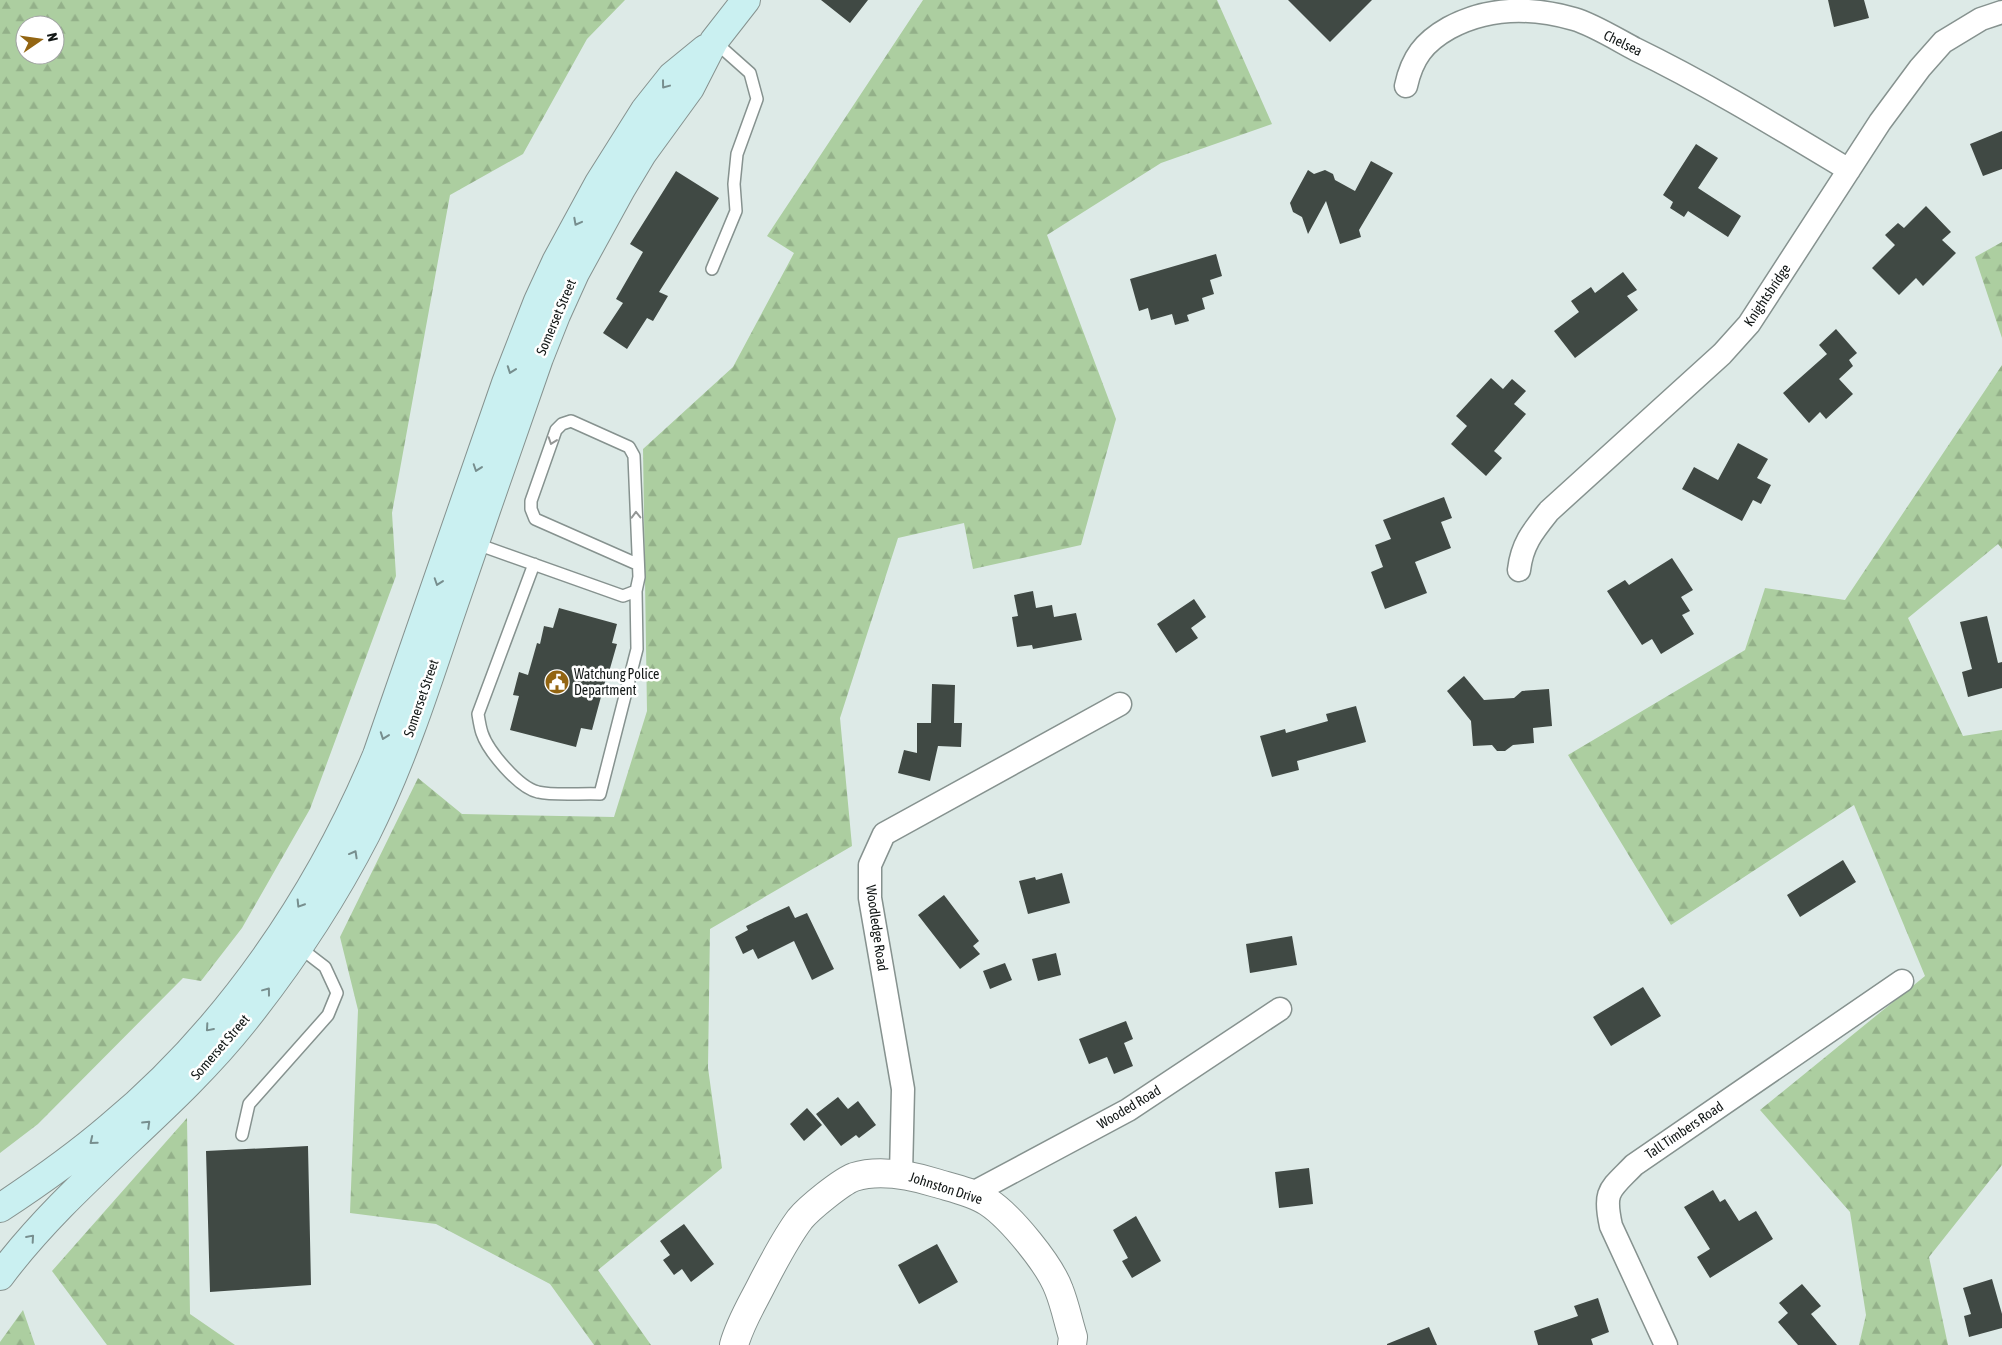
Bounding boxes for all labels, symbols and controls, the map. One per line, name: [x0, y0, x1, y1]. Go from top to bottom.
north arrow: [15, 15, 65, 65]
street label: Chelsea: [1601, 27, 1645, 59]
text: N: [44, 31, 61, 43]
one-way arrow: [662, 79, 670, 88]
one-way arrow: [573, 216, 583, 225]
street label: Knightsbridge: [1740, 261, 1794, 329]
street label: Somerset Street: [533, 277, 579, 357]
one-way arrow: [507, 366, 517, 374]
one-way arrow: [548, 436, 558, 445]
one-way arrow: [473, 464, 483, 472]
one-way arrow: [631, 511, 642, 519]
one-way arrow: [434, 578, 444, 586]
street label: Somerset Street: [400, 657, 442, 739]
place label: Watchung Police Department: [574, 666, 659, 698]
public building icon: Watchung Police Department: [544, 669, 570, 695]
one-way arrow: [380, 731, 390, 740]
one-way arrow: [348, 850, 358, 859]
street label: Woodledge Road: [863, 884, 891, 972]
one-way arrow: [297, 899, 307, 908]
one-way arrow: [261, 987, 270, 997]
street label: Somerset Street: [187, 1011, 253, 1083]
one-way arrow: [206, 1022, 215, 1031]
street label: Wooded Road: [1094, 1082, 1164, 1132]
street label: Tall Timbers Road: [1642, 1098, 1726, 1162]
one-way arrow: [141, 1121, 150, 1130]
one-way arrow: [89, 1136, 98, 1145]
street label: Johnston Drive: [907, 1169, 985, 1207]
one-way arrow: [25, 1235, 34, 1244]

